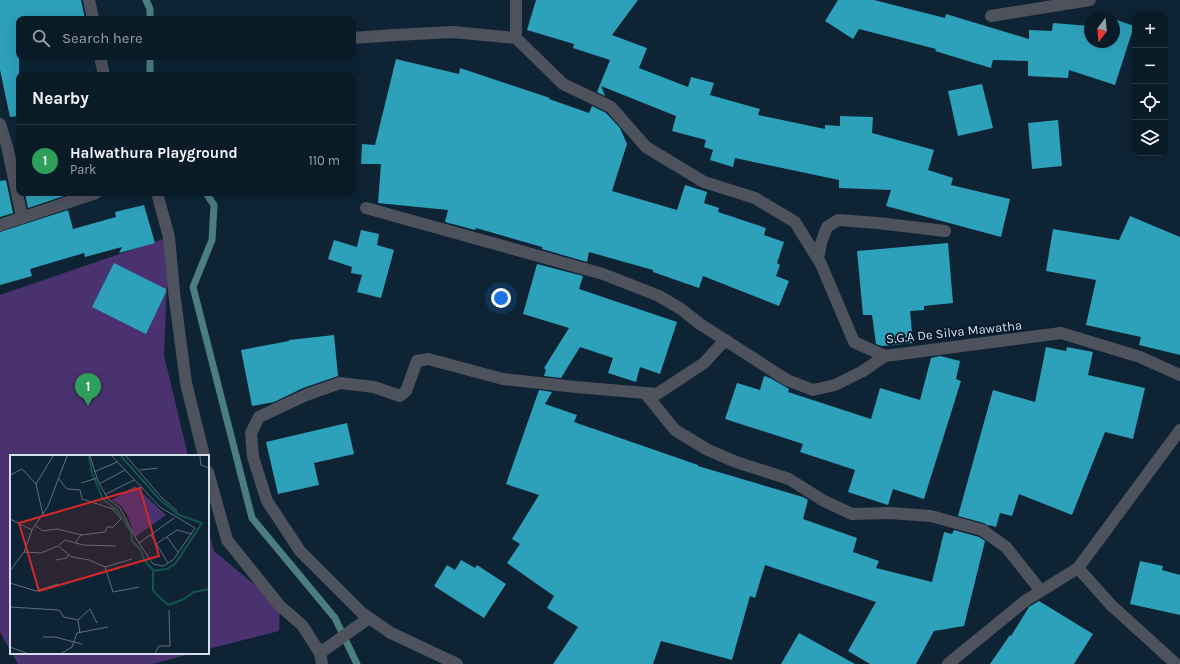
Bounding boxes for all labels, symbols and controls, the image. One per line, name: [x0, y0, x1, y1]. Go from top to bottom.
north arrow: [1084, 12, 1120, 48]
map controls: [1132, 12, 1168, 156]
button: +: [1132, 12, 1168, 48]
search box: [16, 16, 356, 60]
icon: search: [30, 27, 52, 49]
text: Search here: [62, 29, 143, 47]
button: −: [1132, 48, 1168, 84]
button: locate: [1132, 84, 1168, 120]
text: Nearby: [32, 88, 89, 108]
button: layers: [1132, 120, 1168, 156]
text: Halwathura Playground: [70, 144, 238, 162]
text: 1: [43, 153, 47, 168]
text: 110 m: [308, 153, 340, 168]
text: Park: [70, 162, 96, 177]
your location: [491, 288, 511, 308]
street label: S.G.A De Silva Mawatha: [885, 317, 1023, 347]
pin: 1: [75, 373, 101, 406]
inset map: [10, 455, 209, 654]

